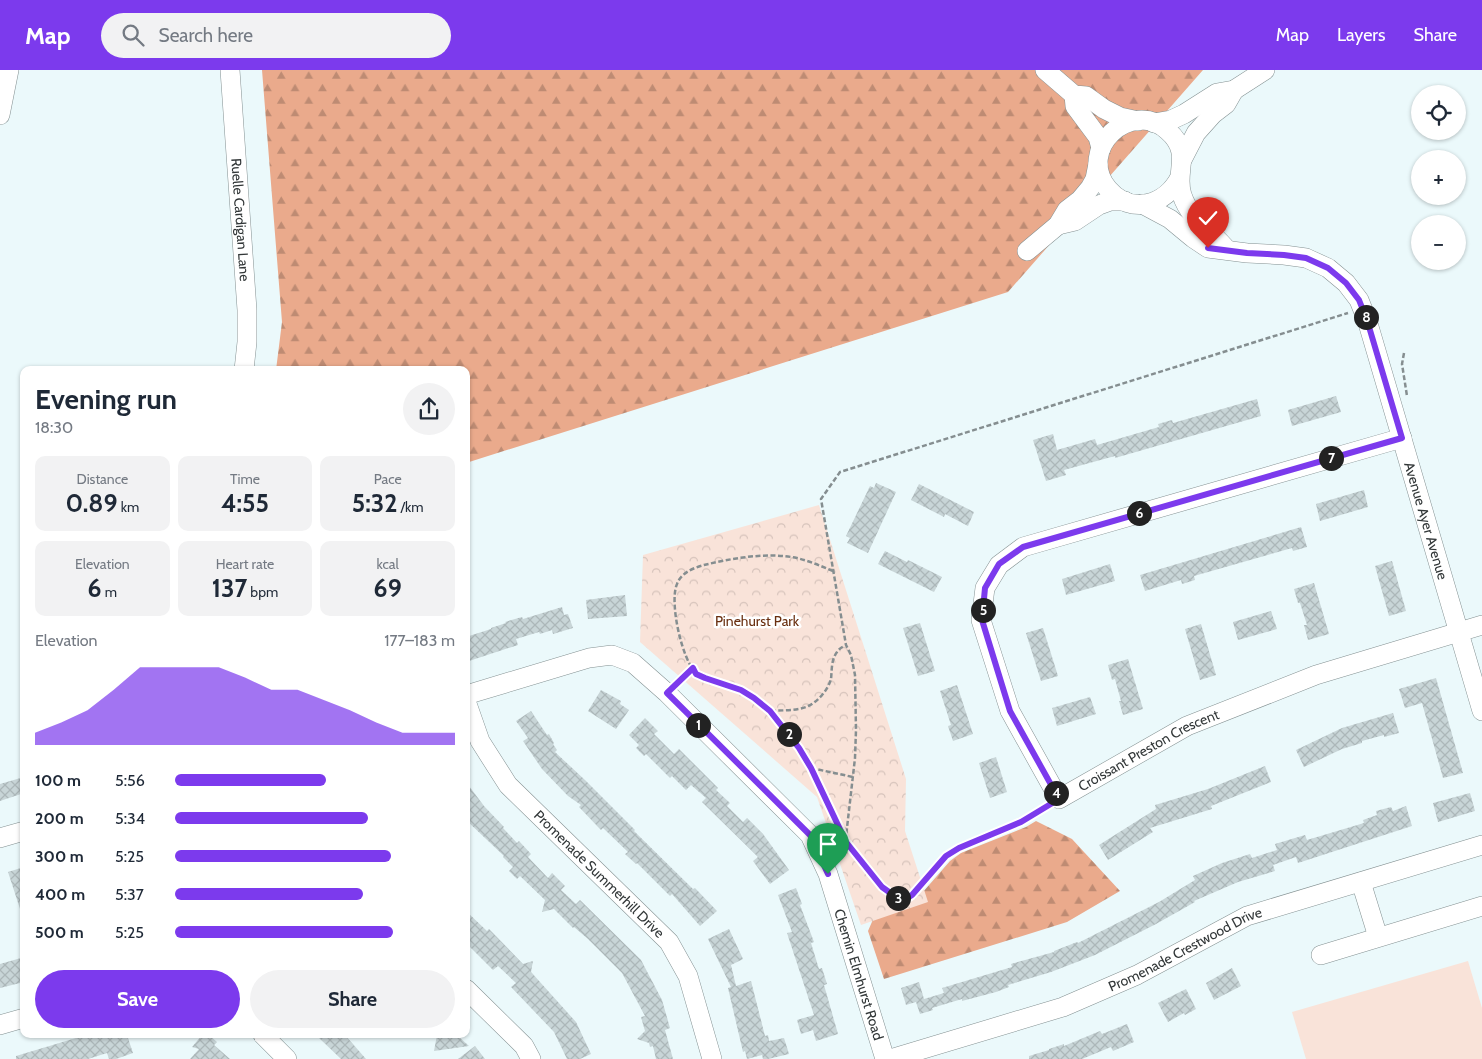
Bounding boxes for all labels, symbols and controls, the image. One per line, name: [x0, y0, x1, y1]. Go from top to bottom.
search box: [101, 13, 451, 58]
text: Map: [25, 21, 71, 50]
icon: search: [119, 21, 147, 49]
text: Search here: [159, 24, 253, 47]
text: Map: [1276, 24, 1309, 46]
text: Layers: [1337, 24, 1386, 46]
text: Share: [1414, 24, 1457, 46]
map controls: [1411, 85, 1466, 270]
button: locate: [1411, 85, 1466, 140]
button: +: [1411, 150, 1466, 205]
street label: Ruelle Cardigan Lane: [227, 157, 254, 282]
pin: [1187, 197, 1229, 248]
icon: check: [1194, 204, 1222, 232]
button: −: [1411, 215, 1466, 270]
pin: 8: [1354, 304, 1378, 330]
text: 8: [1362, 308, 1371, 326]
text: Evening run: [35, 382, 177, 416]
button: share: [403, 383, 455, 435]
text: 18:30: [35, 418, 73, 437]
pin: 7: [1318, 446, 1344, 470]
text: 7: [1328, 449, 1335, 467]
street label: Avenue Ayer Avenue: [1400, 460, 1452, 582]
text: Distance: [77, 470, 128, 488]
text: Time: [230, 470, 260, 488]
text: Pace: [374, 470, 402, 488]
text: 0.89: [65, 488, 118, 518]
text: 4:55: [221, 488, 269, 518]
text: 5:32: [352, 488, 397, 518]
text: km: [118, 498, 139, 516]
text: /km: [397, 498, 424, 516]
pin: 6: [1126, 500, 1152, 526]
text: 6: [1136, 504, 1143, 522]
text: Elevation: [75, 555, 130, 573]
text: Heart rate: [216, 555, 274, 573]
text: kcal: [376, 555, 399, 573]
text: 6: [88, 573, 102, 603]
text: 137: [212, 573, 247, 603]
text: 69: [374, 573, 402, 603]
text: m: [102, 583, 117, 601]
text: bpm: [247, 583, 278, 601]
pin: 5: [970, 598, 996, 622]
text: 5: [980, 601, 987, 619]
park label: Pinehurst Park: [715, 612, 800, 630]
text: Elevation: [35, 631, 98, 650]
text: 177–183 m: [384, 631, 455, 650]
street label: Croissant Preston Crescent: [1075, 705, 1222, 795]
pin: 1: [686, 712, 710, 738]
text: 1: [696, 716, 701, 734]
pin: 2: [776, 722, 802, 746]
text: 2: [786, 725, 793, 743]
text: 100 m: [35, 771, 81, 790]
text: 5:56: [115, 771, 145, 790]
pin: 4: [1044, 780, 1068, 806]
text: 4: [1052, 784, 1061, 802]
street label: Promenade Summerhill Drive: [530, 806, 668, 942]
text: 200 m: [35, 809, 84, 828]
text: 5:34: [115, 809, 145, 828]
pin: [807, 823, 849, 874]
icon: arrive: [814, 830, 842, 858]
text: 300 m: [35, 847, 84, 866]
text: 5:25: [115, 847, 144, 866]
text: 400 m: [35, 885, 85, 904]
text: 5:37: [115, 885, 144, 904]
pin: 3: [886, 886, 910, 910]
text: 3: [895, 889, 902, 907]
street label: Promenade Crestwood Drive: [1105, 903, 1264, 995]
street label: Chemin Elmhurst Road: [830, 907, 888, 1042]
text: 500 m: [35, 923, 84, 942]
text: 5:25: [115, 923, 144, 942]
button: Save: [35, 970, 240, 1028]
button: Share: [250, 970, 455, 1028]

